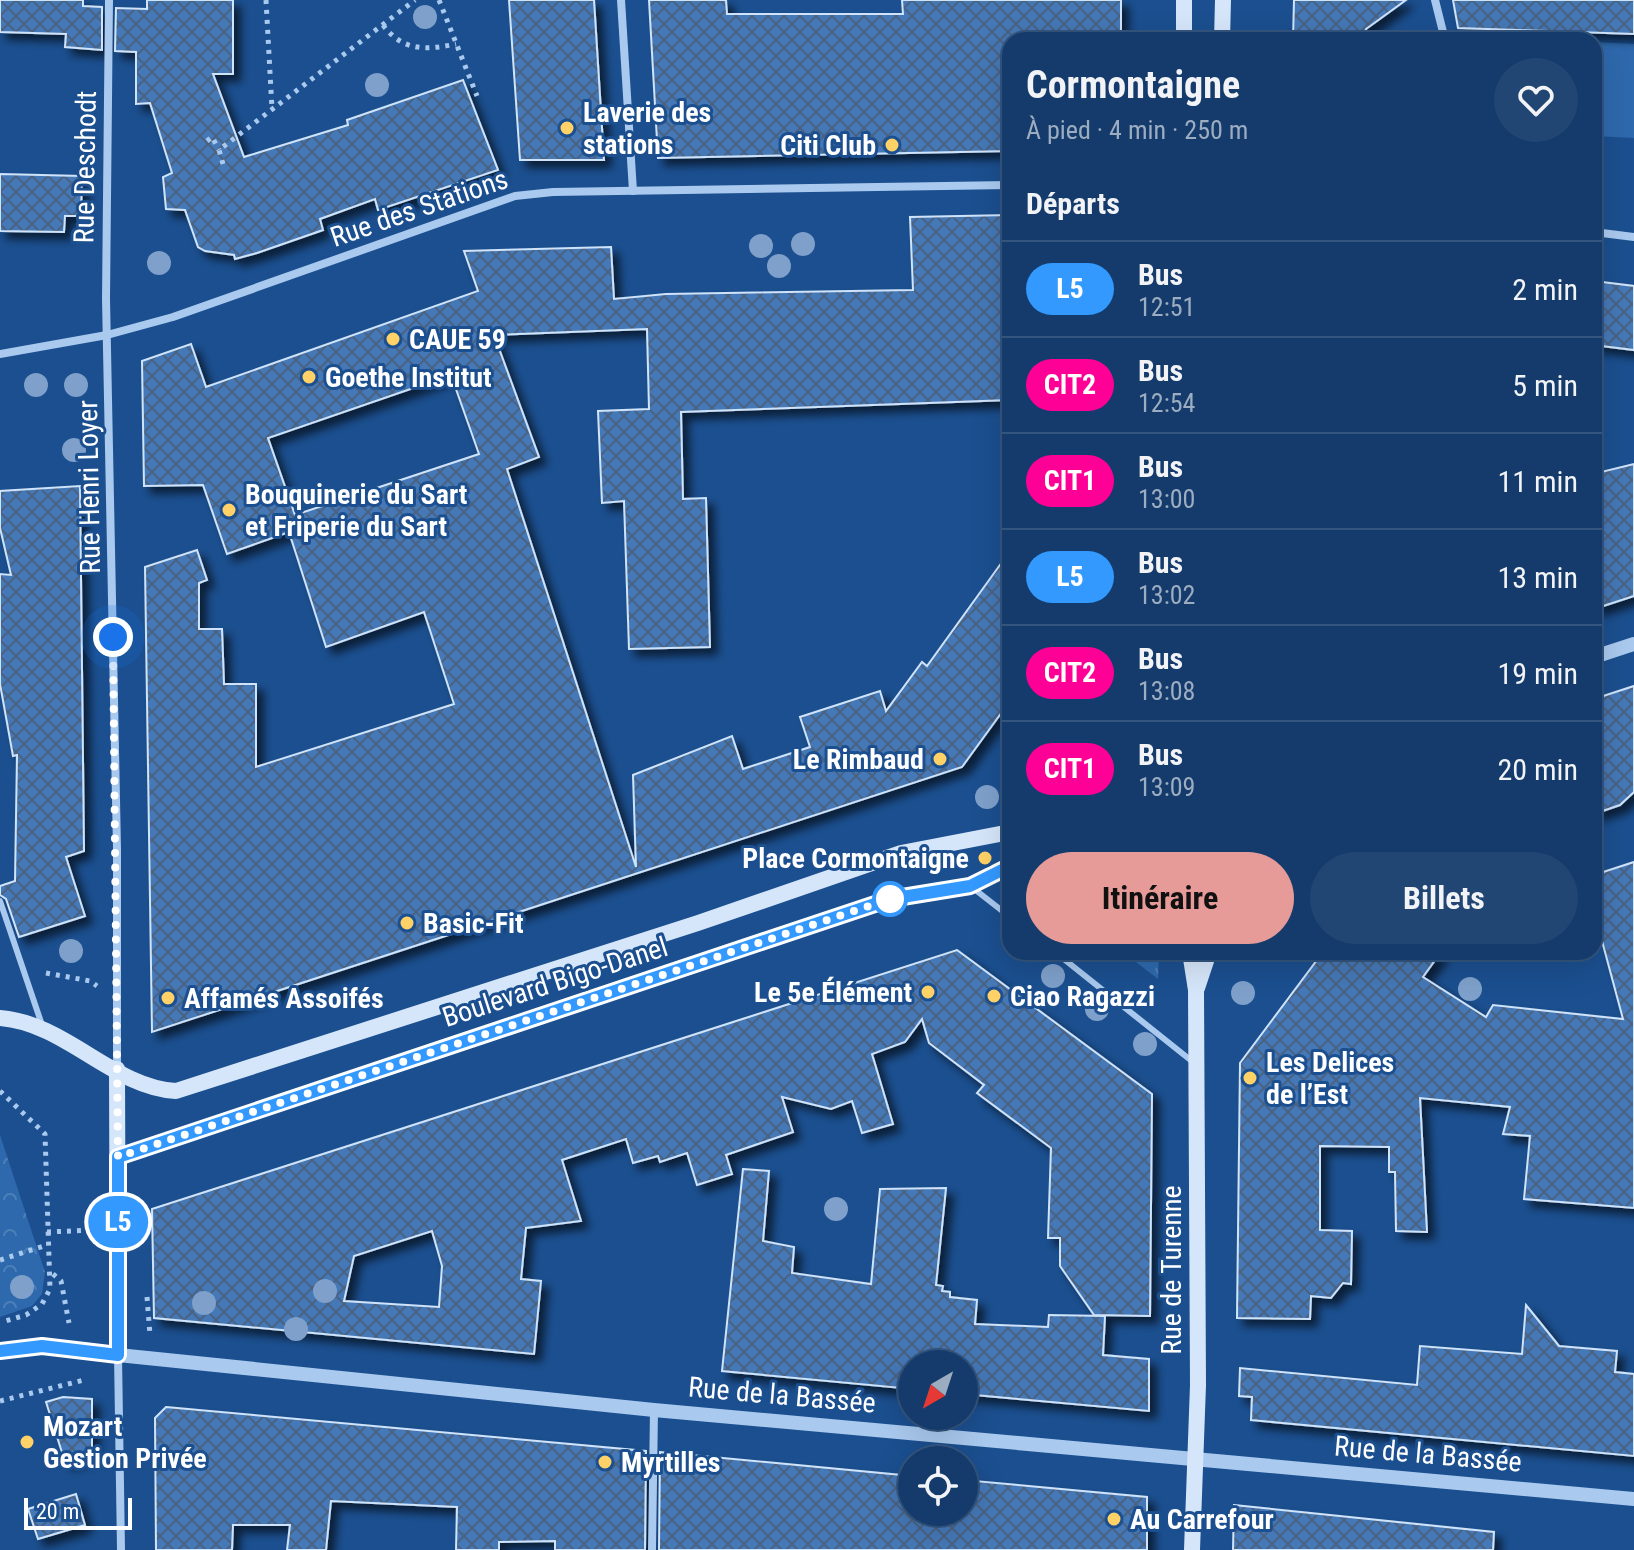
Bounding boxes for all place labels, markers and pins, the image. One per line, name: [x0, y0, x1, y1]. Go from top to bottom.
place label: Laverie des stations: [583, 96, 711, 161]
marker: Laverie des stations: [558, 119, 576, 137]
place label: Citi Club: [780, 129, 876, 162]
marker: Citi Club: [883, 136, 901, 154]
place label: CAUE 59: [409, 323, 506, 356]
marker: CAUE 59: [384, 330, 402, 348]
place label: Goethe Institut: [325, 361, 492, 394]
marker: Goethe Institut: [300, 368, 318, 386]
place label: Bouquinerie du Sart et Friperie du Sart: [245, 478, 467, 543]
marker: Bouquinerie du Sart et Friperie du Sart: [220, 501, 238, 519]
place label: Le Rimbaud: [793, 743, 924, 776]
marker: Le Rimbaud: [931, 750, 949, 768]
place label: Place Cormontaigne: [742, 842, 969, 875]
marker: Place Cormontaigne: [976, 849, 994, 867]
unlabelled marker: [873, 882, 907, 916]
place label: Basic-Fit: [423, 907, 524, 940]
marker: Basic-Fit: [398, 914, 416, 932]
place label: Le 5e Élément: [754, 976, 912, 1009]
place label: Ciao Ragazzi: [1010, 980, 1155, 1013]
place label: Affamés Assoifés: [184, 982, 384, 1015]
marker: Le 5e Élément: [919, 983, 937, 1001]
marker: Ciao Ragazzi: [985, 987, 1003, 1005]
marker: Affamés Assoifés: [159, 989, 177, 1007]
place label: Les Delices de l’Est: [1266, 1046, 1394, 1111]
marker: Les Delices de l’Est: [1241, 1069, 1259, 1087]
place label: Mozart Gestion Privée: [43, 1410, 207, 1475]
marker: Mozart Gestion Privée: [18, 1433, 36, 1451]
place label: Myrtilles: [621, 1446, 721, 1479]
marker: Myrtilles: [596, 1453, 614, 1471]
place label: Au Carrefour: [1130, 1503, 1274, 1536]
marker: Au Carrefour: [1105, 1510, 1123, 1528]

